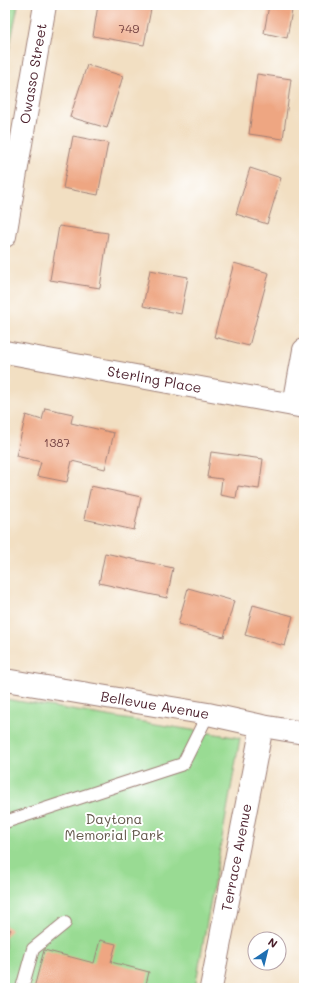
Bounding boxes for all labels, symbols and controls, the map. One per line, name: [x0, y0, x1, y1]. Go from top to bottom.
house number: 749: [119, 20, 139, 36]
street label: Owasso Street: [15, 22, 51, 125]
street label: Sterling Place: [106, 361, 203, 397]
house number: 1387: [44, 434, 70, 450]
street label: Bellevue Avenue: [99, 686, 211, 723]
street label: Terrace Avenue: [216, 802, 256, 913]
park label: Daytona Memorial Park: [64, 809, 164, 844]
north arrow: [247, 931, 287, 971]
text: N: [265, 934, 281, 951]

